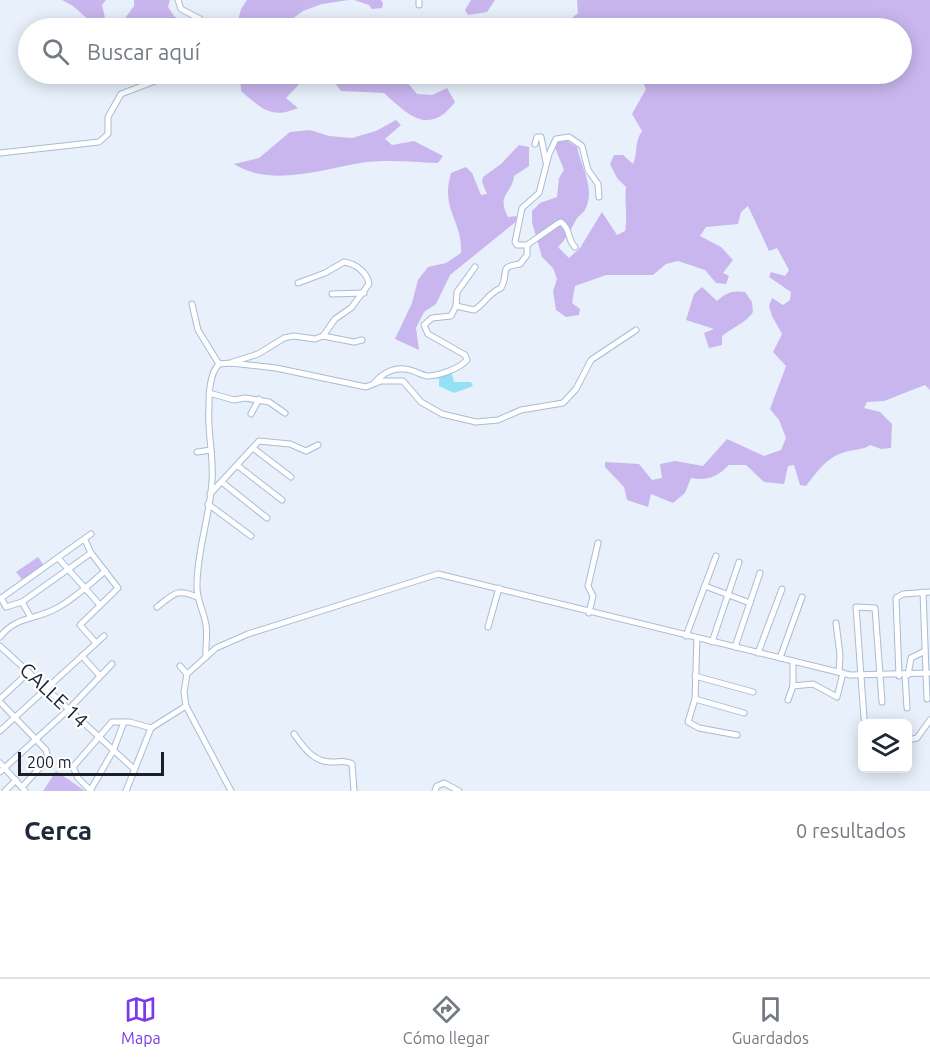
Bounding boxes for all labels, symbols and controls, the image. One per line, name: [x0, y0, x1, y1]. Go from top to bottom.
search box: [18, 18, 912, 84]
icon: search: [39, 35, 72, 68]
text: Buscar aquí: [87, 39, 200, 64]
street label: CALLE 14: [16, 657, 93, 732]
map controls: [858, 719, 912, 773]
button: layers: [858, 719, 912, 773]
scale bar: [18, 749, 164, 776]
text: 200 m: [27, 753, 72, 771]
text: Cerca: [24, 816, 92, 845]
text: 0 resultados: [796, 819, 906, 842]
tab: Mapa: [121, 993, 161, 1047]
tab: Cómo llegar: [403, 993, 490, 1047]
tab: Guardados: [732, 993, 809, 1047]

